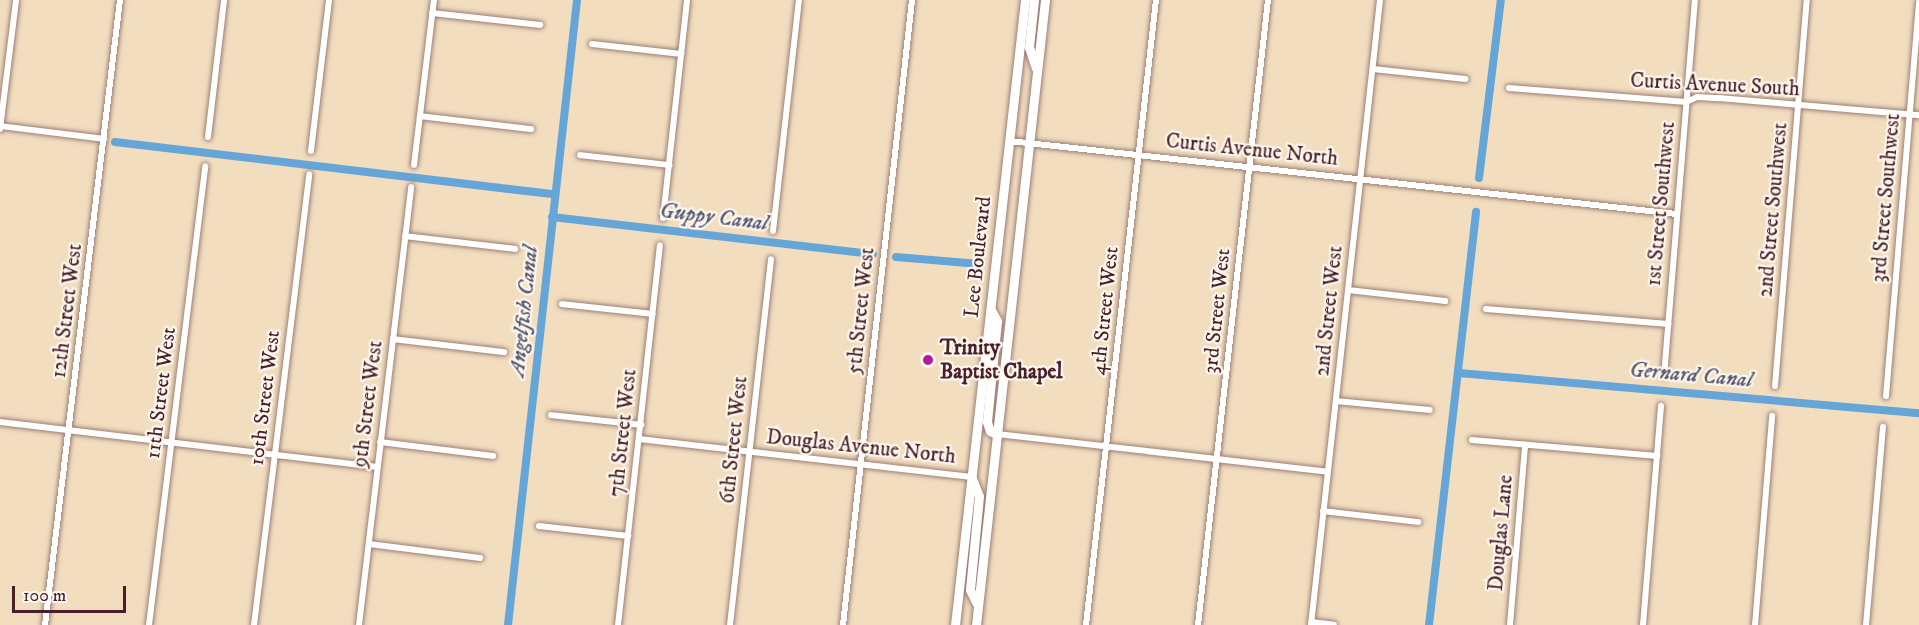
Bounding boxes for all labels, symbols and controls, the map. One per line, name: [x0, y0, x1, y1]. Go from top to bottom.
street label: Curtis Avenue South: [1630, 68, 1800, 102]
street label: 3rd Street Southwest: [1866, 112, 1906, 284]
street label: 1st Street Southwest: [1641, 121, 1681, 287]
street label: 2nd Street Southwest: [1753, 122, 1793, 298]
street label: Curtis Avenue North: [1165, 128, 1339, 172]
street label: Lee Boulevard: [959, 195, 997, 319]
water label: Guppy Canal: [658, 197, 770, 237]
street label: 12th Street West: [46, 242, 88, 380]
water label: Angelfish Canal: [504, 244, 544, 378]
street label: 4th Street West: [1086, 245, 1124, 377]
street label: 2nd Street West: [1310, 245, 1348, 377]
street label: 5th Street West: [842, 246, 880, 376]
street label: 3rd Street West: [1198, 247, 1236, 375]
street label: 11th Street West: [140, 326, 182, 460]
street label: 10th Street West: [244, 329, 286, 467]
place label: Trinity Baptist Chapel: [940, 335, 1063, 385]
street label: 9th Street West: [348, 339, 388, 469]
marker: Trinity Baptist Chapel: [921, 353, 935, 367]
water label: Gernard Canal: [1628, 356, 1754, 394]
street label: 7th Street West: [604, 368, 642, 498]
street label: 6th Street West: [715, 375, 753, 505]
street label: Douglas Avenue North: [765, 425, 957, 469]
street label: Douglas Lane: [1483, 474, 1519, 592]
scale bar: [15, 574, 129, 612]
text: 100 m: [23, 585, 66, 607]

